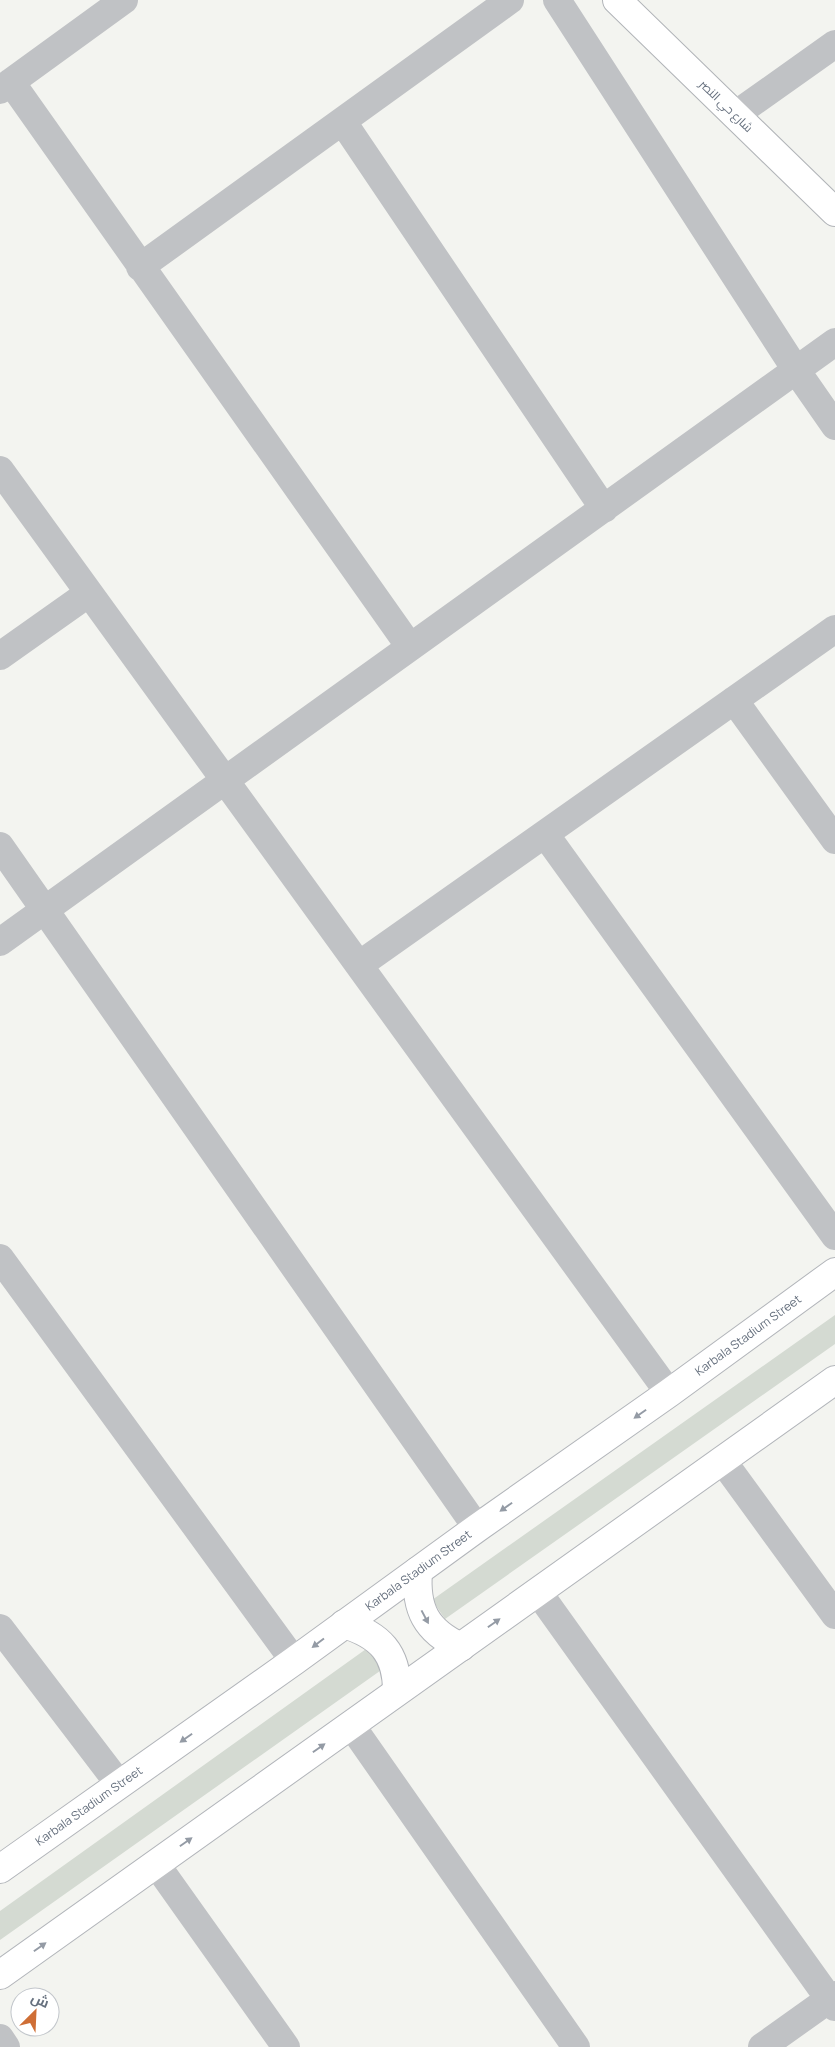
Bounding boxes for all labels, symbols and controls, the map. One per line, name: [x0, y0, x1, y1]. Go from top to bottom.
street label: شارع حي النصر: [694, 75, 757, 137]
street label: Karbala Stadium Street: [691, 1290, 805, 1379]
one-way arrow: [633, 1409, 646, 1419]
one-way arrow: [500, 1502, 513, 1512]
street label: Karbala Stadium Street: [362, 1526, 475, 1615]
one-way arrow: [421, 1610, 429, 1625]
one-way arrow: [487, 1618, 501, 1628]
one-way arrow: [312, 1638, 325, 1649]
one-way arrow: [180, 1732, 193, 1743]
one-way arrow: [312, 1743, 326, 1753]
street label: Karbala Stadium Street: [32, 1762, 146, 1849]
one-way arrow: [179, 1837, 193, 1847]
one-way arrow: [33, 1942, 47, 1952]
north arrow: [10, 1987, 60, 2037]
text: ش: [28, 1987, 53, 2012]

